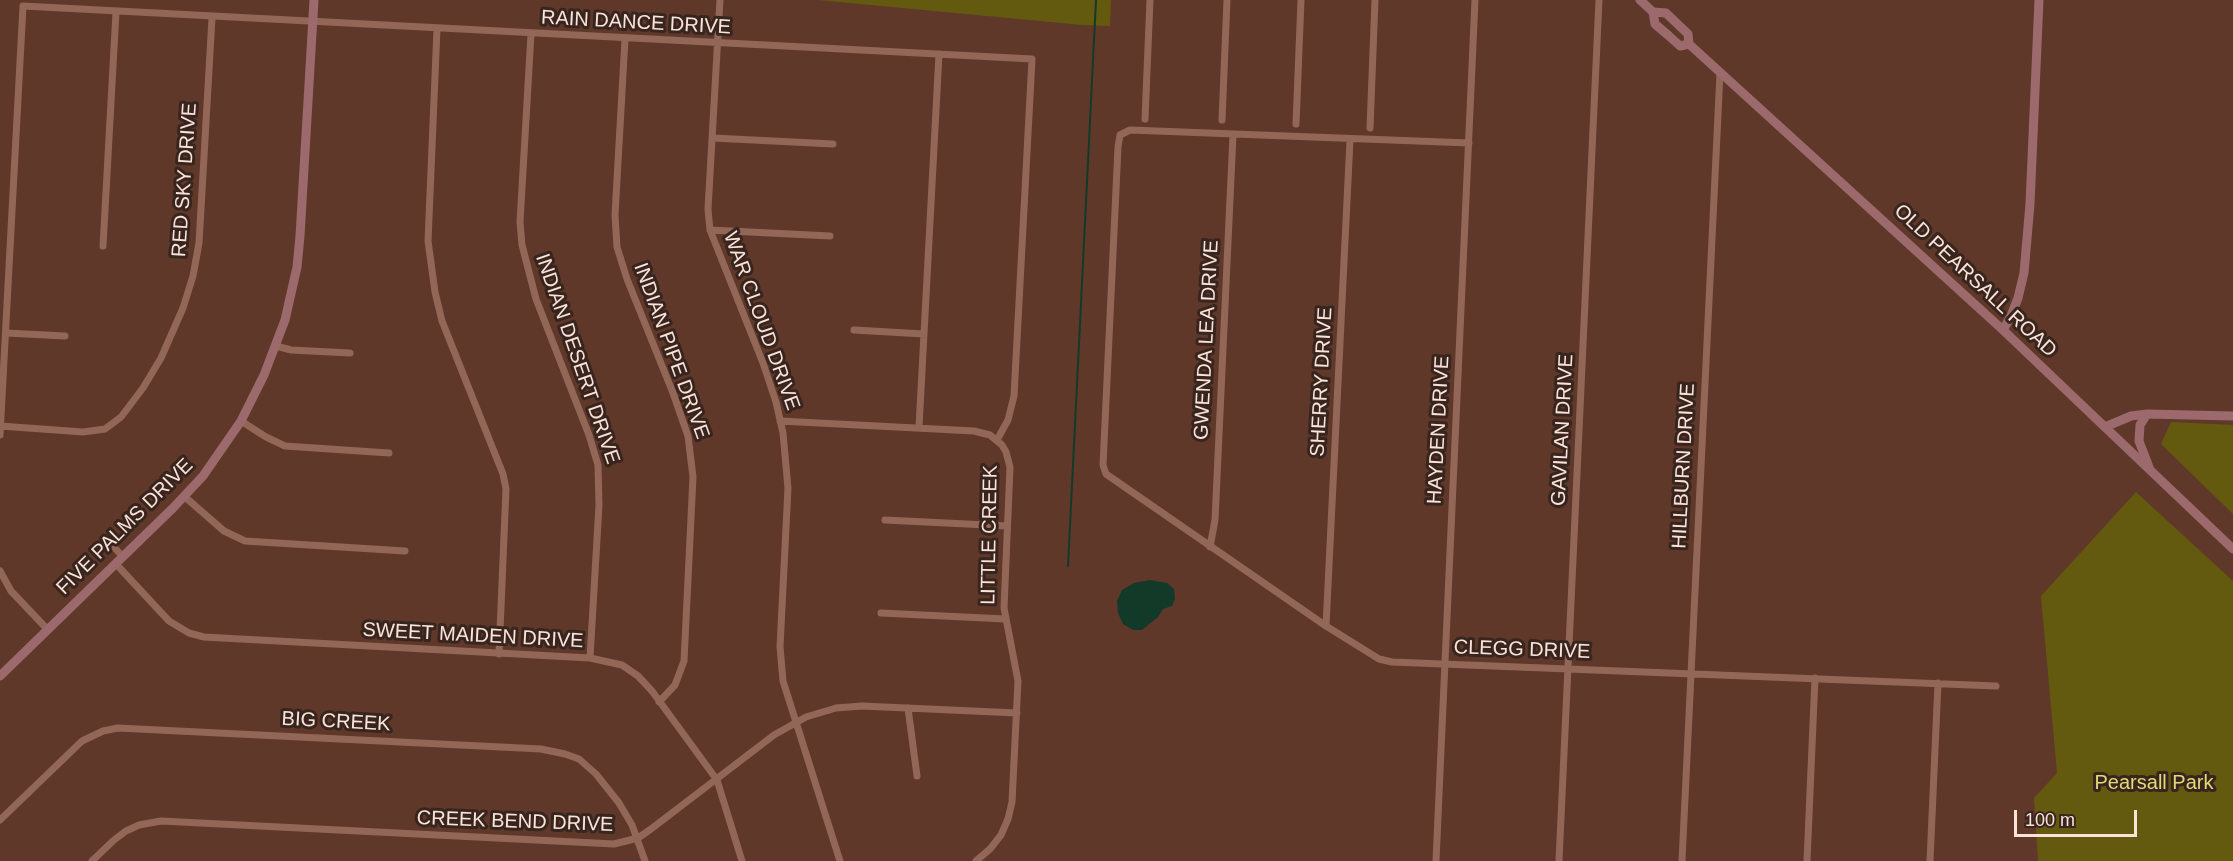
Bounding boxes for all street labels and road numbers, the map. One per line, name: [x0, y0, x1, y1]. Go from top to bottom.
street label: RAIN DANCE DRIVE: [540, 6, 732, 40]
street label: RED SKY DRIVE: [168, 102, 202, 258]
street label: OLD PEARSALL ROAD: [1889, 199, 2061, 363]
street label: WAR CLOUD DRIVE: [718, 228, 804, 414]
street label: GWENDA LEA DRIVE: [1190, 239, 1224, 441]
street label: INDIAN DESERT DRIVE: [530, 251, 624, 467]
street label: INDIAN PIPE DRIVE: [628, 260, 714, 442]
street label: SHERRY DRIVE: [1306, 307, 1338, 457]
street label: GAVILAN DRIVE: [1547, 354, 1579, 506]
street label: HAYDEN DRIVE: [1423, 355, 1455, 505]
street label: HILLBURN DRIVE: [1668, 383, 1700, 549]
street label: FIVE PALMS DRIVE: [52, 454, 198, 600]
street label: LITTLE CREEK: [977, 465, 1003, 605]
street label: SWEET MAIDEN DRIVE: [362, 618, 584, 654]
street label: CLEGG DRIVE: [1453, 636, 1591, 664]
street label: BIG CREEK: [281, 707, 391, 737]
street label: CREEK BEND DRIVE: [416, 807, 614, 837]

